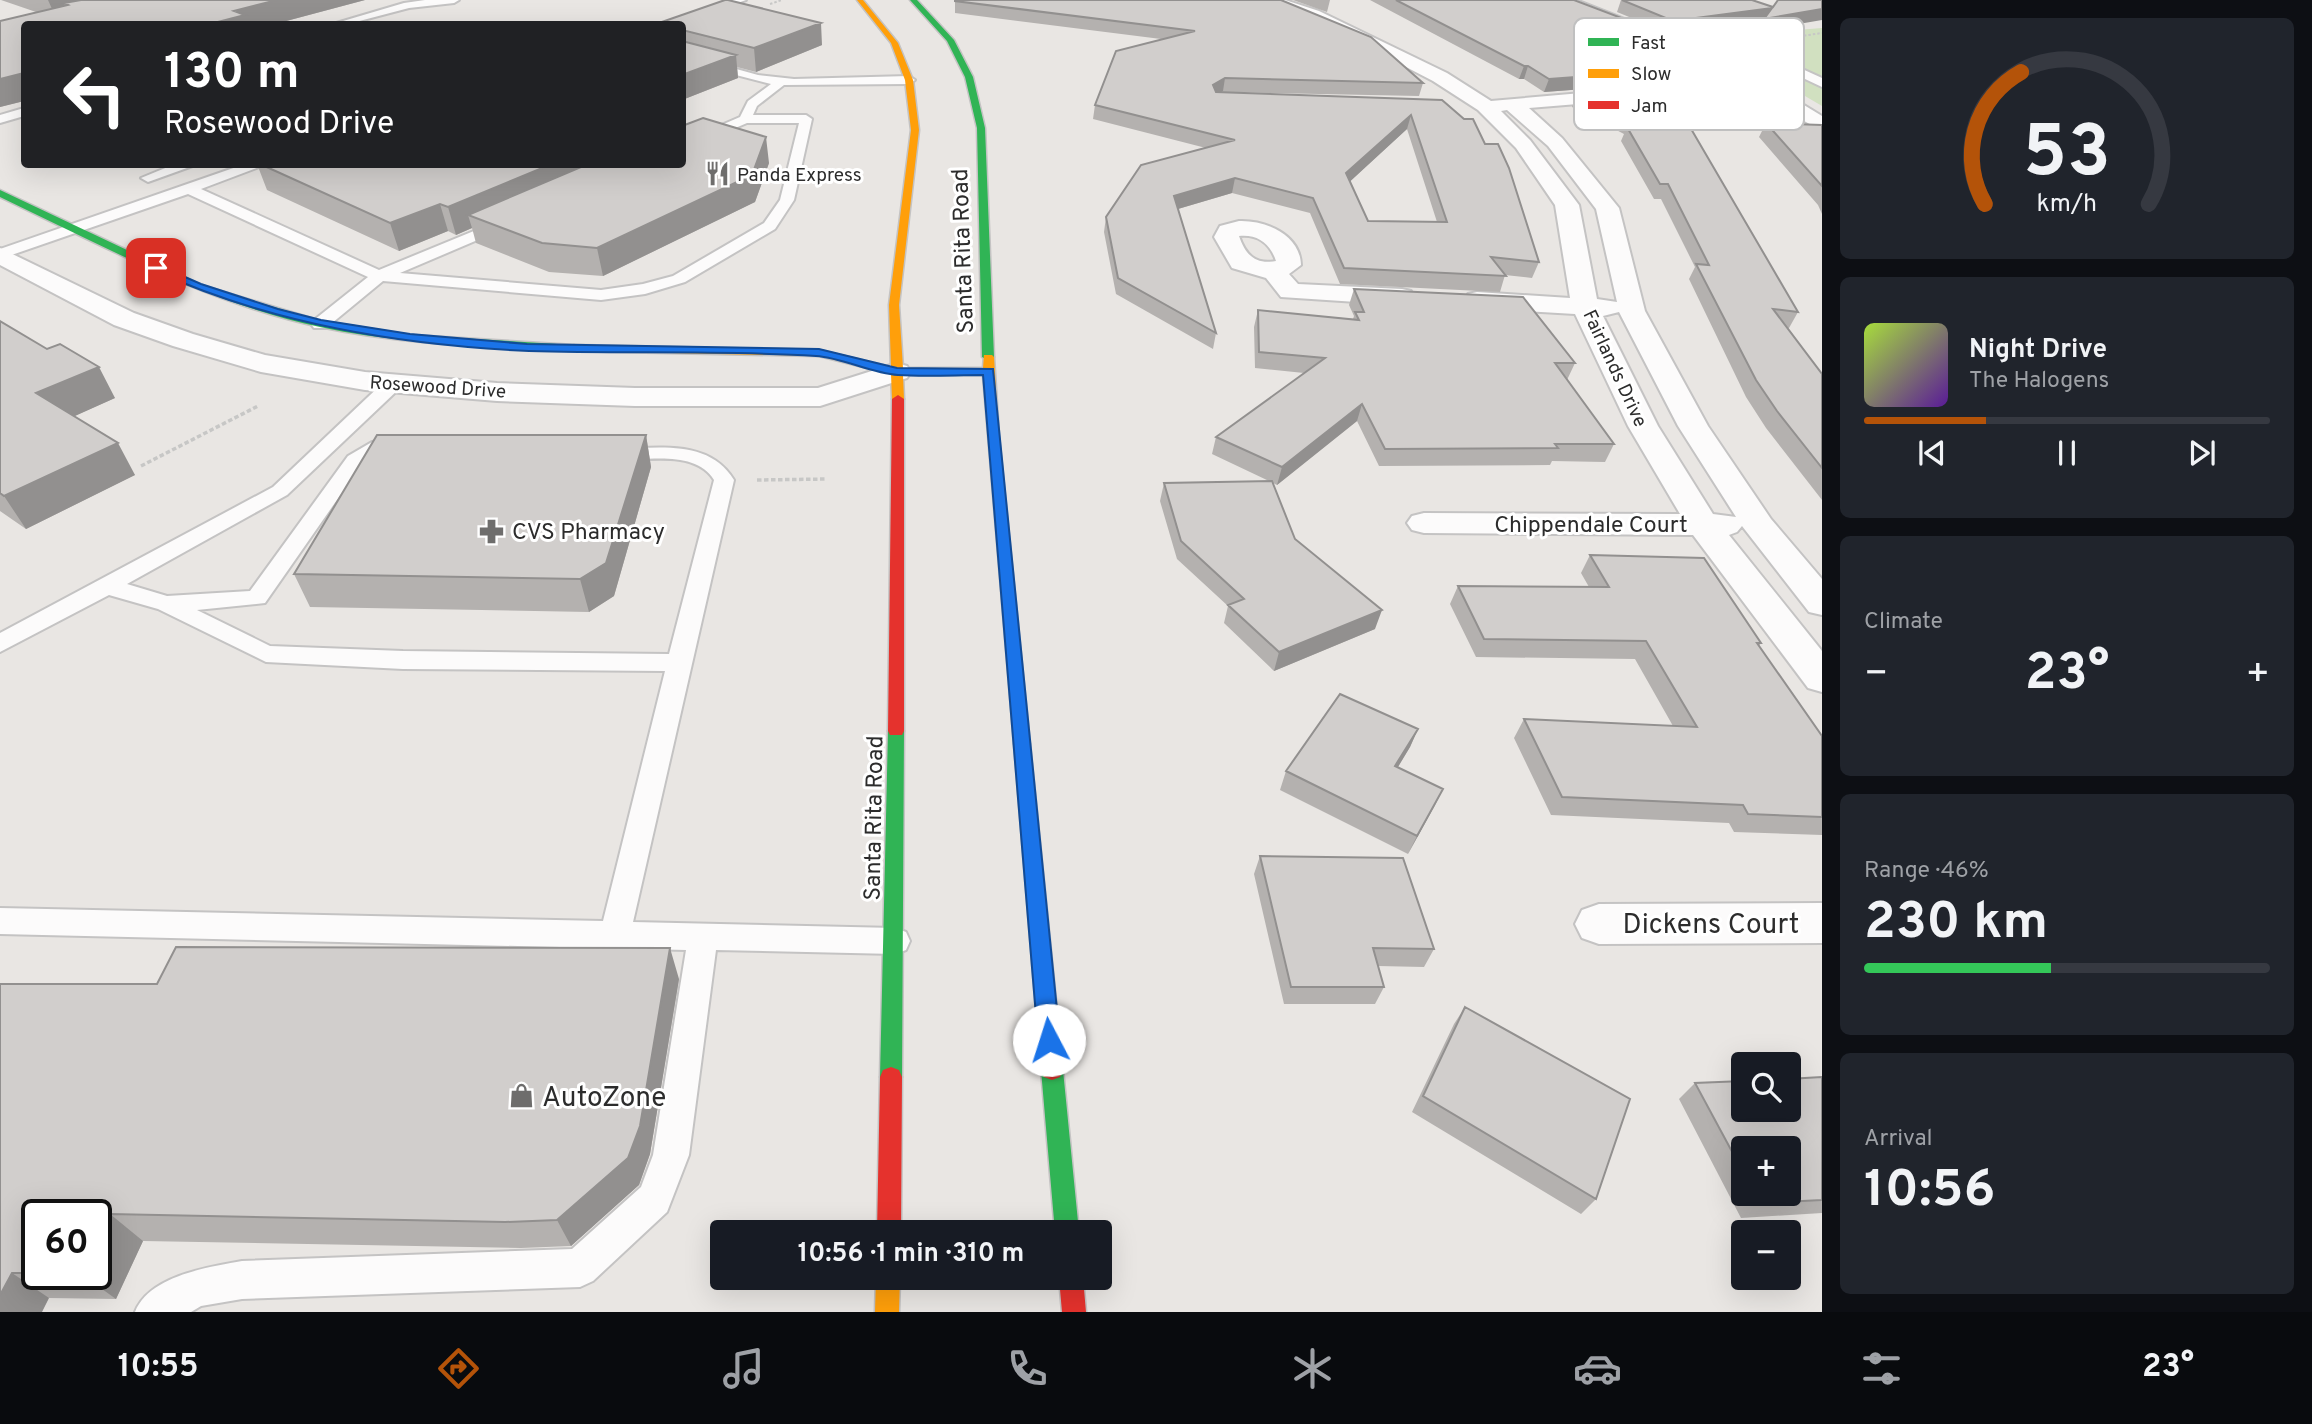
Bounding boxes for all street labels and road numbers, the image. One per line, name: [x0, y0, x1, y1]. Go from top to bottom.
street label: Santa Rita Road: [947, 168, 982, 334]
street label: Fairlands Drive: [1577, 306, 1652, 431]
street label: Rosewood Drive: [369, 371, 507, 405]
street label: Chippendale Court: [1494, 512, 1688, 541]
street label: Santa Rita Road: [860, 735, 891, 901]
street label: Dickens Court: [1623, 908, 1799, 944]

